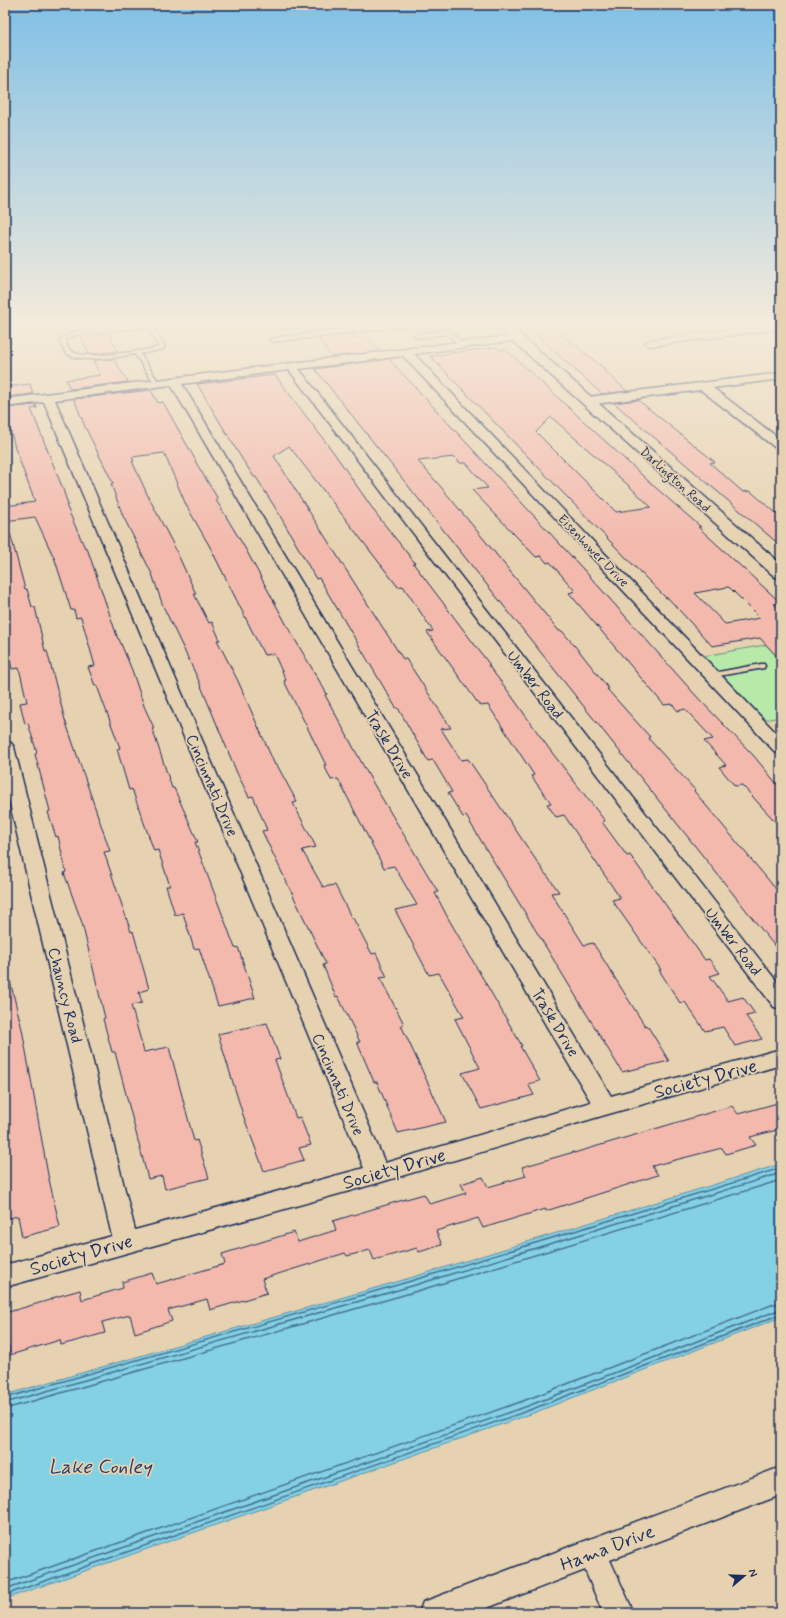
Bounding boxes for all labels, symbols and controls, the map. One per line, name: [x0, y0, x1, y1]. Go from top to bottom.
street label: Darlington Road: [635, 444, 714, 518]
street label: Eisenhower Drive: [554, 511, 632, 591]
street label: Umber Road: [501, 646, 568, 724]
street label: Trask Drive: [360, 706, 418, 783]
street label: Cincinnati Drive: [181, 731, 243, 840]
street label: Umber Road: [699, 903, 766, 981]
street label: Chauncy Road: [43, 945, 87, 1045]
street label: Trask Drive: [526, 984, 584, 1061]
street label: Cincinnati Drive: [307, 1030, 369, 1139]
street label: Society Drive: [651, 1054, 760, 1106]
street label: Society Drive: [340, 1143, 449, 1197]
street label: Society Drive: [27, 1229, 136, 1283]
water label: Lake Conley: [49, 1454, 153, 1481]
street label: Hama Drive: [557, 1519, 658, 1578]
north arrow: [724, 1556, 764, 1596]
text: N: [745, 1567, 760, 1579]

